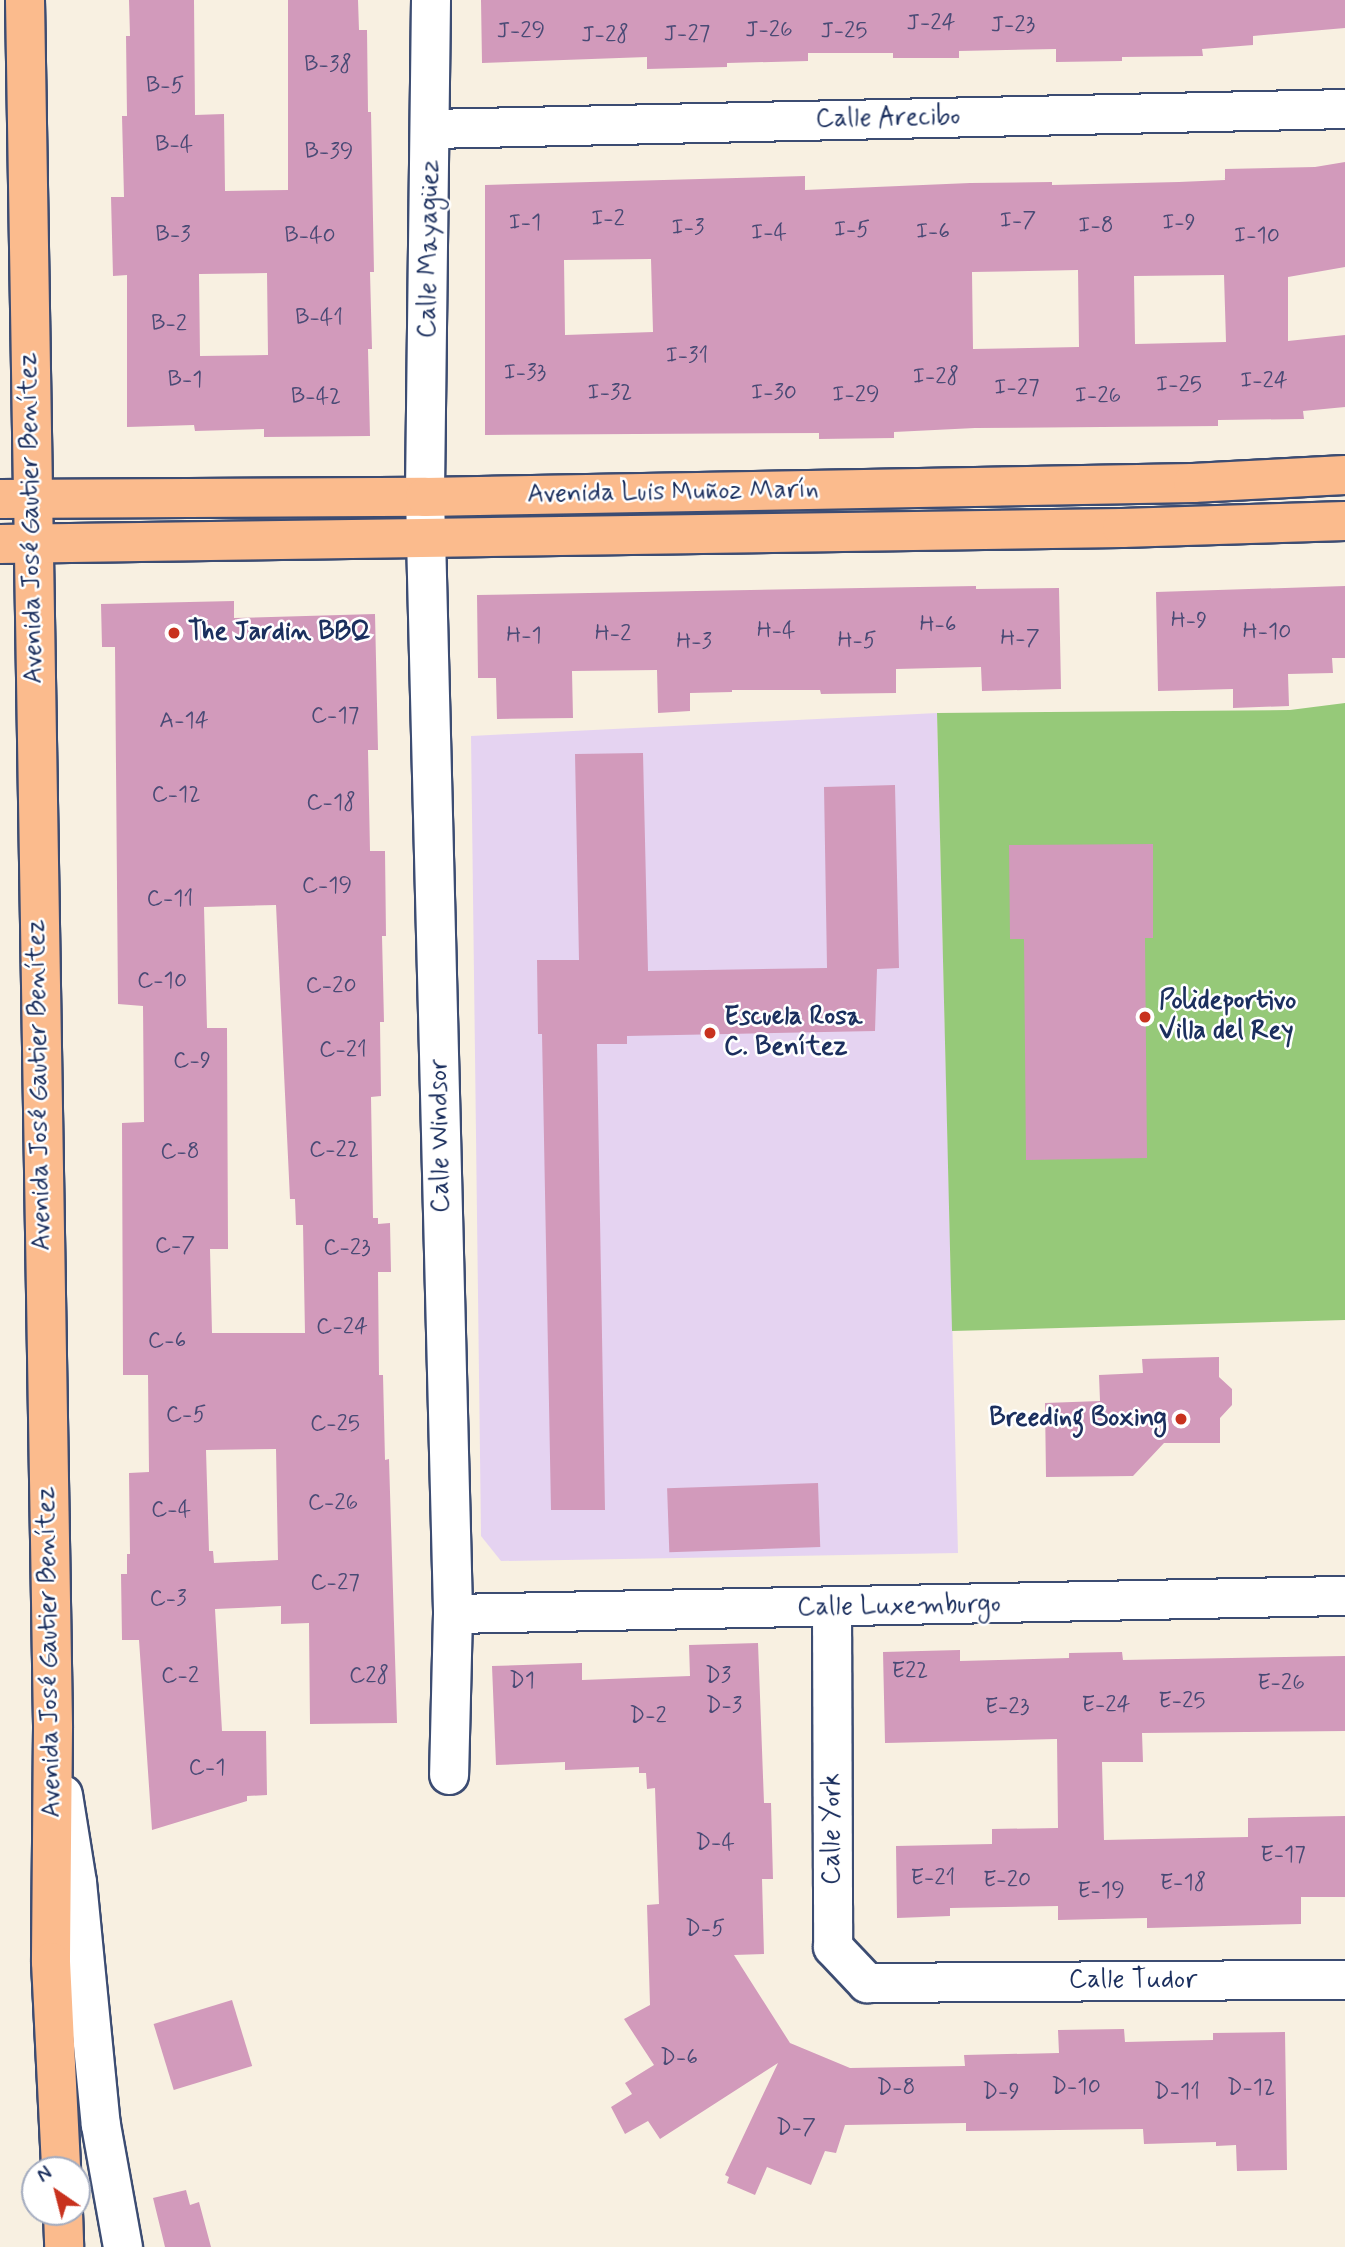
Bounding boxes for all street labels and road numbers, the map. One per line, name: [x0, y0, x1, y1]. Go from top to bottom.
street label: Calle Arecibo: [815, 102, 961, 136]
street label: Calle Mayagüez: [413, 161, 447, 337]
street label: Avenida José Gautier Benítez: [14, 354, 50, 682]
street label: Avenida Luis Muñoz Marín: [526, 475, 820, 511]
street label: Avenida José Gautier Benítez: [22, 921, 58, 1249]
street label: Calle Windsor: [424, 1059, 458, 1213]
street label: Avenida José Gautier Benítez: [32, 1488, 68, 1816]
street label: Calle Luxemburgo: [796, 1590, 1002, 1624]
street label: Calle York: [817, 1773, 849, 1885]
street label: Calle Tudor: [1072, 1965, 1194, 1997]

